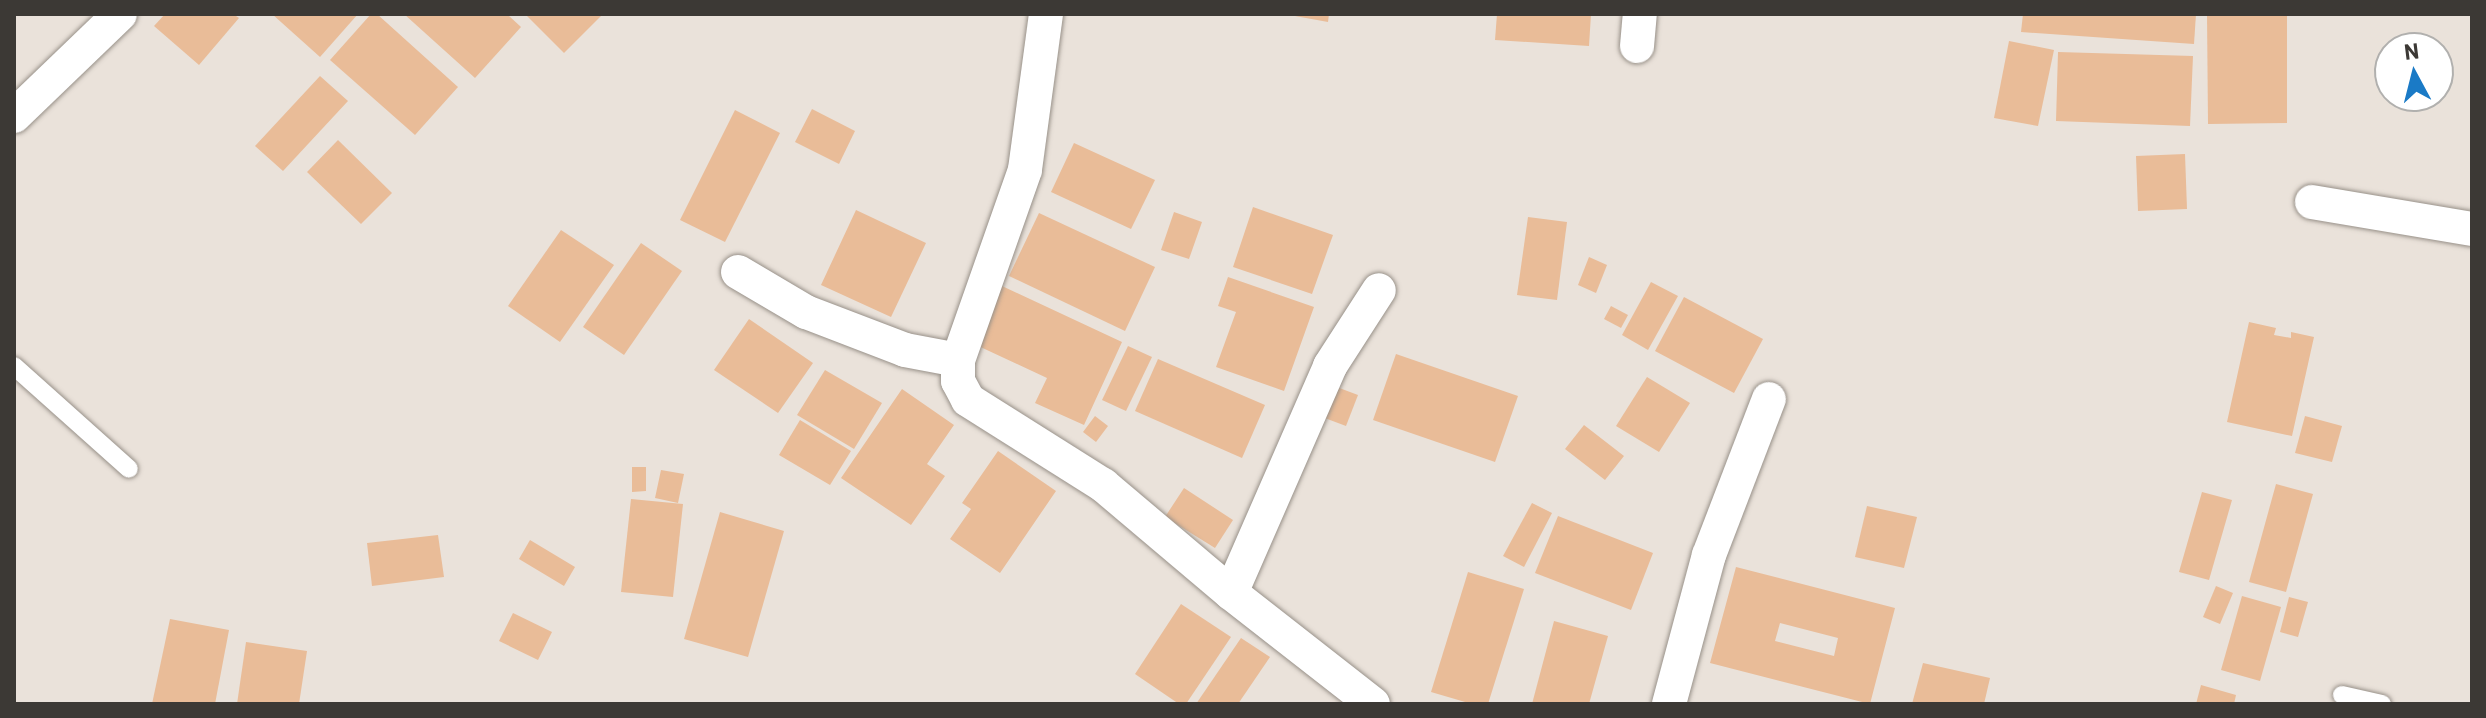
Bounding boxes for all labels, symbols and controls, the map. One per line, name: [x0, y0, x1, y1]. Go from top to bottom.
north arrow: [2374, 32, 2454, 112]
text: N: [2402, 36, 2420, 64]

